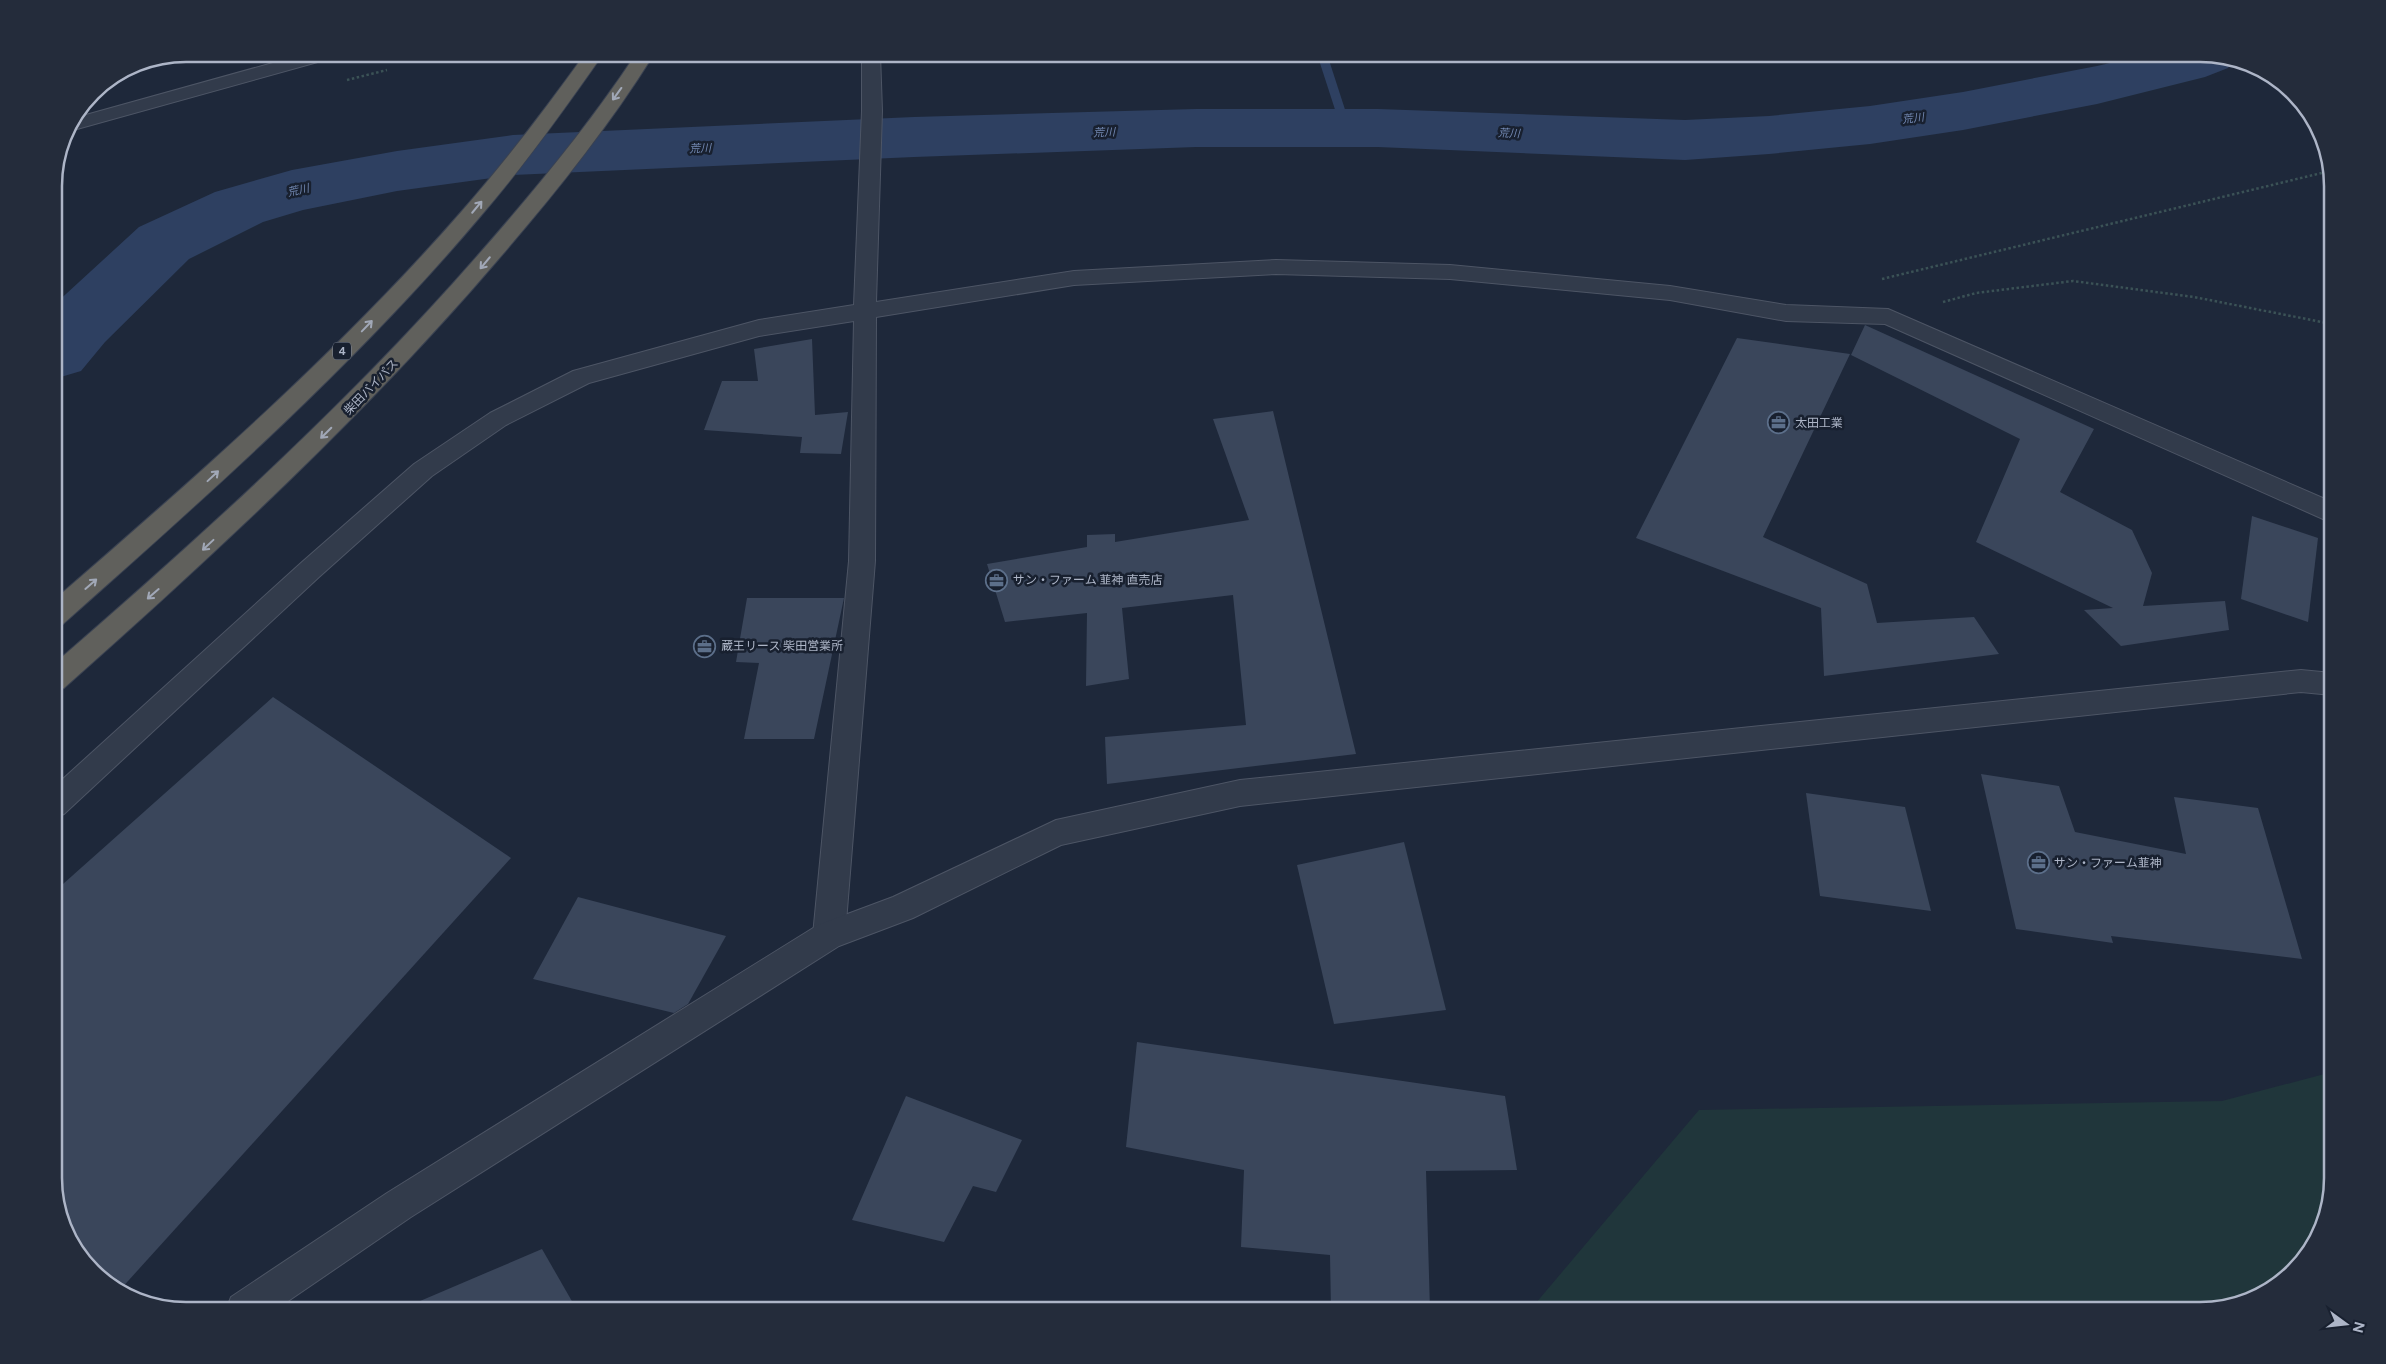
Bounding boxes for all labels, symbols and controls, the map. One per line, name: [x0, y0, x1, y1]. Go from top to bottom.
one-way arrow: [612, 87, 623, 100]
water label: 荒川: [1901, 111, 1926, 125]
water label: 荒川: [1093, 126, 1116, 138]
water label: 荒川: [1498, 127, 1521, 139]
water label: 荒川: [689, 142, 712, 154]
water label: 荒川: [286, 181, 311, 198]
one-way arrow: [471, 200, 482, 213]
one-way arrow: [479, 256, 490, 269]
one-way arrow: [360, 320, 373, 332]
road number: 4: [333, 342, 351, 360]
street label: 柴田バイパス: [341, 356, 401, 418]
office icon: 太田工業: [1767, 411, 1791, 435]
place label: 太田工業: [1795, 416, 1843, 430]
one-way arrow: [320, 427, 332, 439]
one-way arrow: [206, 470, 219, 482]
one-way arrow: [202, 539, 214, 551]
office icon: サン・ファーム 韮神 直売店: [985, 568, 1009, 592]
place label: サン・ファーム 韮神 直売店: [1013, 573, 1162, 587]
one-way arrow: [84, 578, 97, 589]
one-way arrow: [146, 588, 159, 600]
office icon: 蔵王リース 柴田営業所: [693, 634, 717, 658]
place label: 蔵王リース 柴田営業所: [721, 639, 843, 653]
office icon: サン・ファーム韮神: [2026, 851, 2050, 875]
place label: サン・ファーム韮神: [2054, 856, 2162, 870]
north arrow: [2321, 1299, 2371, 1349]
text: N: [2349, 1320, 2368, 1335]

